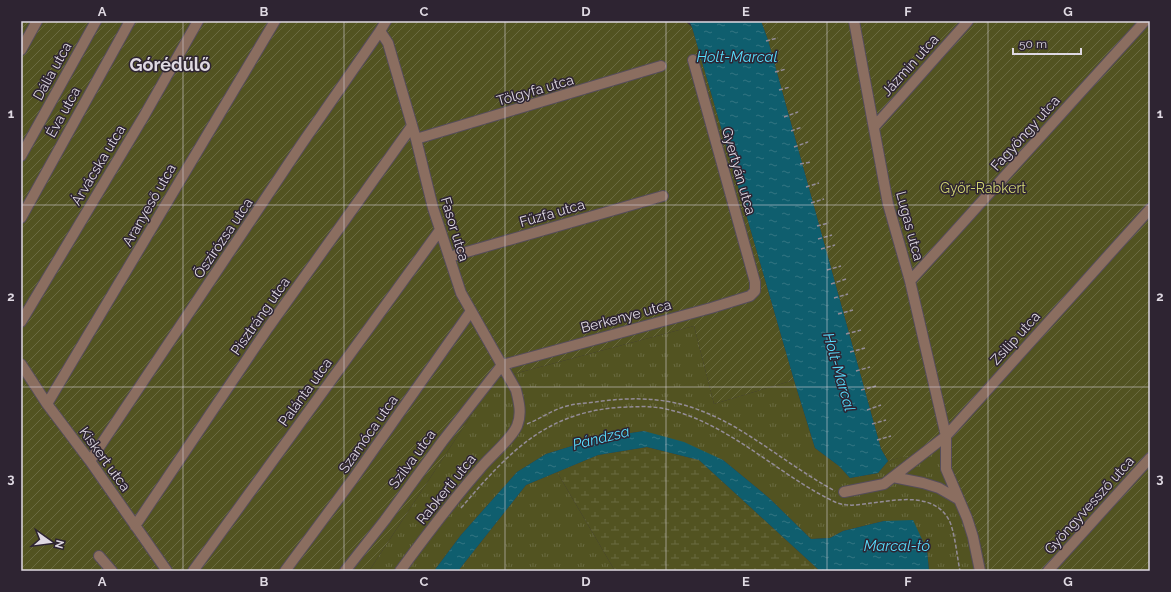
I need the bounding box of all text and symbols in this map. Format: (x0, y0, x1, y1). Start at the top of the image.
text: A (98, 4, 107, 19)
text: B (260, 4, 269, 19)
text: C (420, 4, 429, 19)
text: D (581, 4, 591, 19)
text: E (742, 4, 750, 19)
text: F (904, 4, 912, 19)
text: G (1063, 4, 1073, 19)
scale bar (1013, 30, 1081, 56)
street label: Jázmin utca (878, 31, 942, 99)
text: 50 m (1019, 37, 1047, 51)
street label: Dália utca (30, 39, 74, 103)
water label: Holt-Marcal (696, 48, 778, 66)
district label: Górédűlő (130, 54, 211, 75)
street label: Tölgyfa utca (495, 71, 575, 109)
street label: Éva utca (42, 84, 83, 140)
street label: Fagyöngy utca (987, 92, 1063, 174)
text: 1 (8, 106, 15, 121)
text: 1 (1157, 106, 1164, 121)
street label: Árvácska utca (67, 122, 128, 208)
street label: Gyertyán utca (719, 126, 759, 216)
street label: Aranyeső utca (119, 161, 179, 249)
park label: Győr-Rabkert (940, 180, 1026, 196)
street label: Lugas utca (893, 190, 927, 262)
street label: Őszirózsa utca (189, 194, 256, 281)
street label: Fasor utca (438, 195, 472, 263)
street label: Fűzfa utca (518, 196, 586, 230)
street label: Pisztráng utca (227, 274, 293, 358)
text: 2 (7, 289, 15, 304)
text: 2 (1156, 289, 1164, 304)
street label: Berkenye utca (579, 296, 673, 336)
street label: Zsilip utca (987, 308, 1043, 368)
water label: Holt-Marcal (819, 331, 859, 413)
street label: Palánta utca (275, 355, 335, 429)
street label: Szamóca utca (335, 392, 401, 476)
water label: Pándzsa (571, 422, 631, 454)
street label: Kiskert utca (76, 424, 134, 494)
street label: Szilva utca (385, 427, 439, 491)
street label: Rabkerti utca (413, 451, 479, 527)
street label: Gyöngyvessző utca (1041, 453, 1137, 557)
text: 3 (7, 471, 15, 486)
text: 3 (1156, 471, 1164, 486)
north arrow (30, 522, 70, 562)
water label: Marcal-tó (864, 537, 930, 555)
text: N (52, 539, 67, 550)
text: A (98, 574, 107, 589)
text: B (260, 574, 269, 589)
text: C (420, 574, 429, 589)
text: D (581, 574, 591, 589)
text: E (742, 574, 750, 589)
text: F (904, 574, 912, 589)
text: G (1063, 574, 1073, 589)

